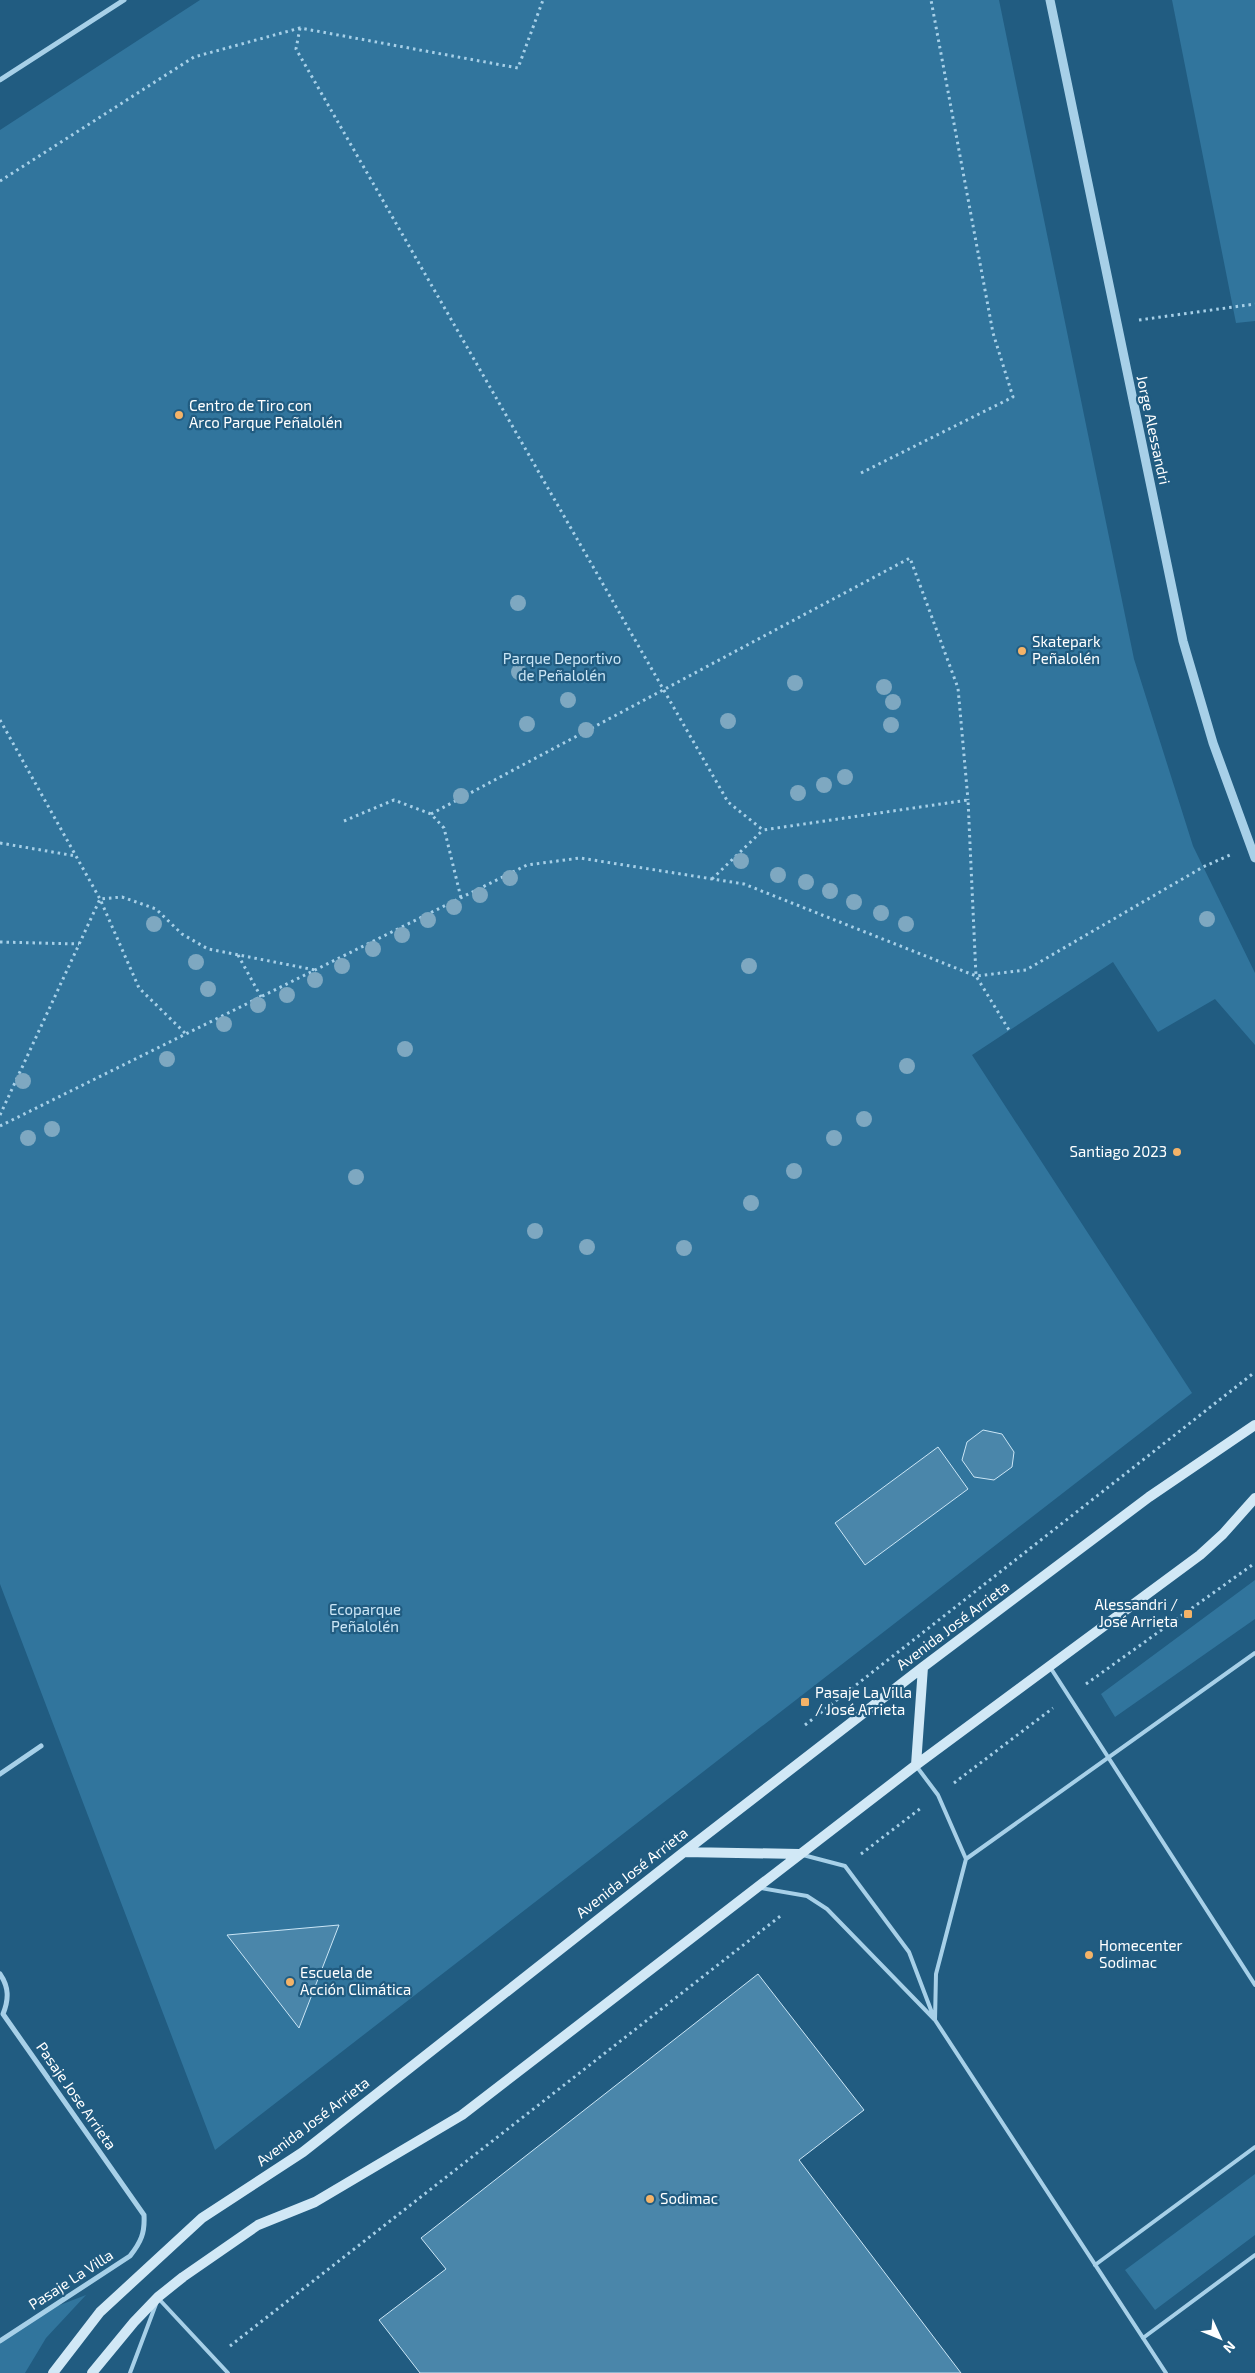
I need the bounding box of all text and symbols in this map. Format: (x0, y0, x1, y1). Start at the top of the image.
street label: Jorge Alessandri (1134, 373, 1174, 486)
place label: Centro de Tiro con Arco Parque Peñalolén (189, 396, 343, 431)
marker: Centro de Tiro con Arco Parque Peñalolén (173, 409, 185, 421)
place label: Skatepark Peñalolén (1032, 632, 1101, 667)
marker: Skatepark Peñalolén (1016, 645, 1028, 657)
park label: Parque Deportivo de Peñalolén (503, 649, 621, 684)
place label: Santiago 2023 (1070, 1142, 1167, 1160)
marker: Santiago 2023 (1171, 1146, 1183, 1158)
street label: Avenida José Arrieta (892, 1577, 1012, 1674)
place label: Alessandri / José Arrieta (1095, 1595, 1178, 1630)
park label: Ecoparque Peñalolén (329, 1600, 401, 1635)
marker: Alessandri / José Arrieta (1182, 1608, 1194, 1620)
place label: Pasaje La Villa / José Arrieta (815, 1683, 912, 1718)
marker: Pasaje La Villa / José Arrieta (799, 1696, 811, 1708)
street label: Avenida José Arrieta (572, 1823, 691, 1921)
place label: Homecenter Sodimac (1099, 1936, 1183, 1971)
marker: Homecenter Sodimac (1083, 1949, 1095, 1961)
place label: Escuela de Acción Climática (300, 1963, 411, 1998)
marker: Escuela de Acción Climática (284, 1976, 296, 1988)
street label: Pasaje Jose Arrieta (32, 2038, 121, 2153)
street label: Avenida José Arrieta (252, 2073, 372, 2170)
place label: Sodimac (660, 2189, 718, 2207)
marker: Sodimac (644, 2193, 656, 2205)
street label: Pasaje La Villa (25, 2245, 117, 2314)
north arrow (1195, 2313, 1245, 2363)
text: N (1220, 2338, 1239, 2357)

